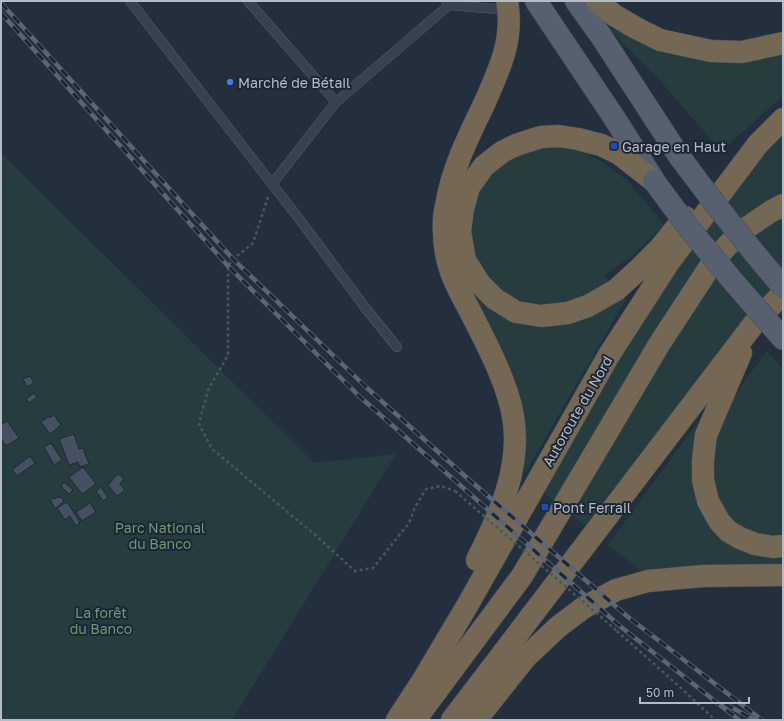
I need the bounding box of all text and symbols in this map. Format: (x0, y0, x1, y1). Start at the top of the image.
place label: Marché de Bétail (238, 74, 351, 91)
marker: Marché de Bétail (225, 77, 235, 87)
place label: Garage en Haut (622, 138, 726, 155)
marker: Garage en Haut (609, 141, 619, 151)
street label: Autoroute du Nord (539, 353, 615, 469)
place label: Pont Ferrail (553, 499, 631, 516)
marker: Pont Ferrail (540, 502, 550, 512)
park label: Parc National du Banco (115, 519, 205, 552)
park label: La forêt du Banco (70, 604, 132, 637)
scale bar (640, 679, 749, 705)
text: 50 m (646, 685, 674, 700)

